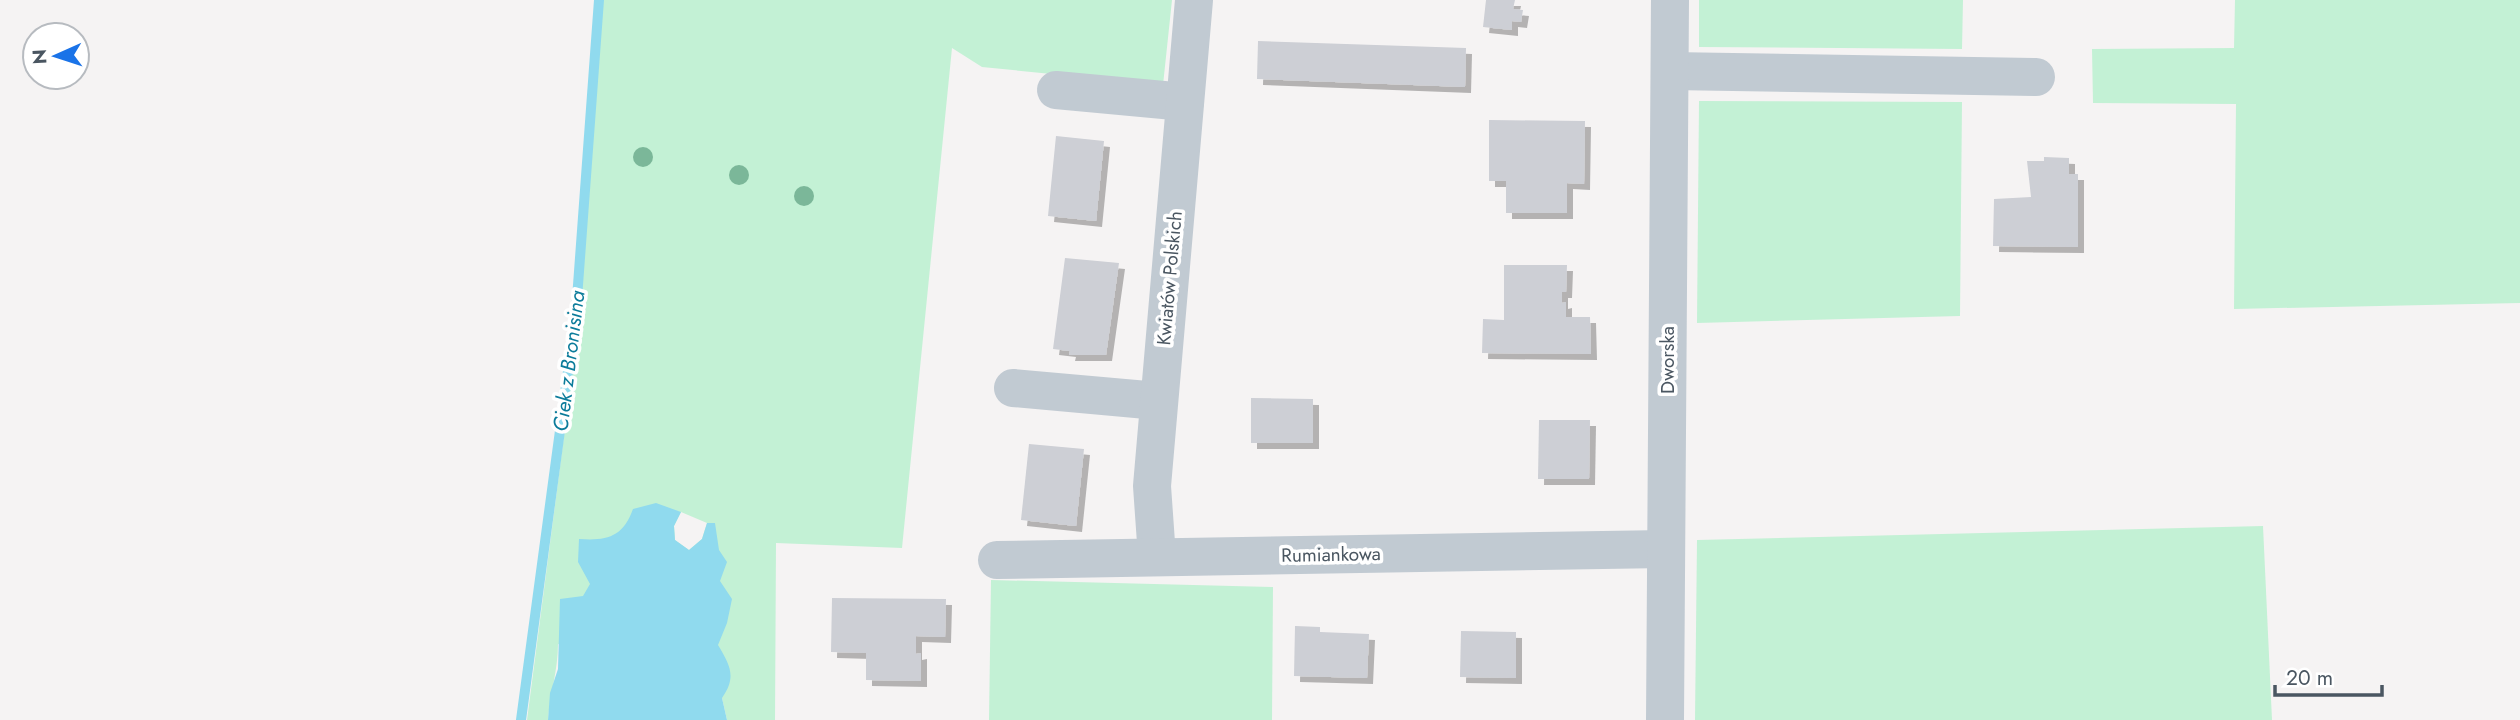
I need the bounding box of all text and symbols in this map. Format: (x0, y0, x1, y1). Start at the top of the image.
north arrow (21, 21, 91, 91)
text: N (26, 49, 53, 65)
street label: Kwiatów Polskich (1150, 210, 1189, 346)
water label: Ciek z Bronisina (545, 288, 593, 433)
street label: Dworska (1654, 326, 1681, 394)
street label: Rumiankowa (1281, 540, 1381, 569)
scale bar (2275, 654, 2382, 698)
text: 20 m (2286, 663, 2333, 693)

